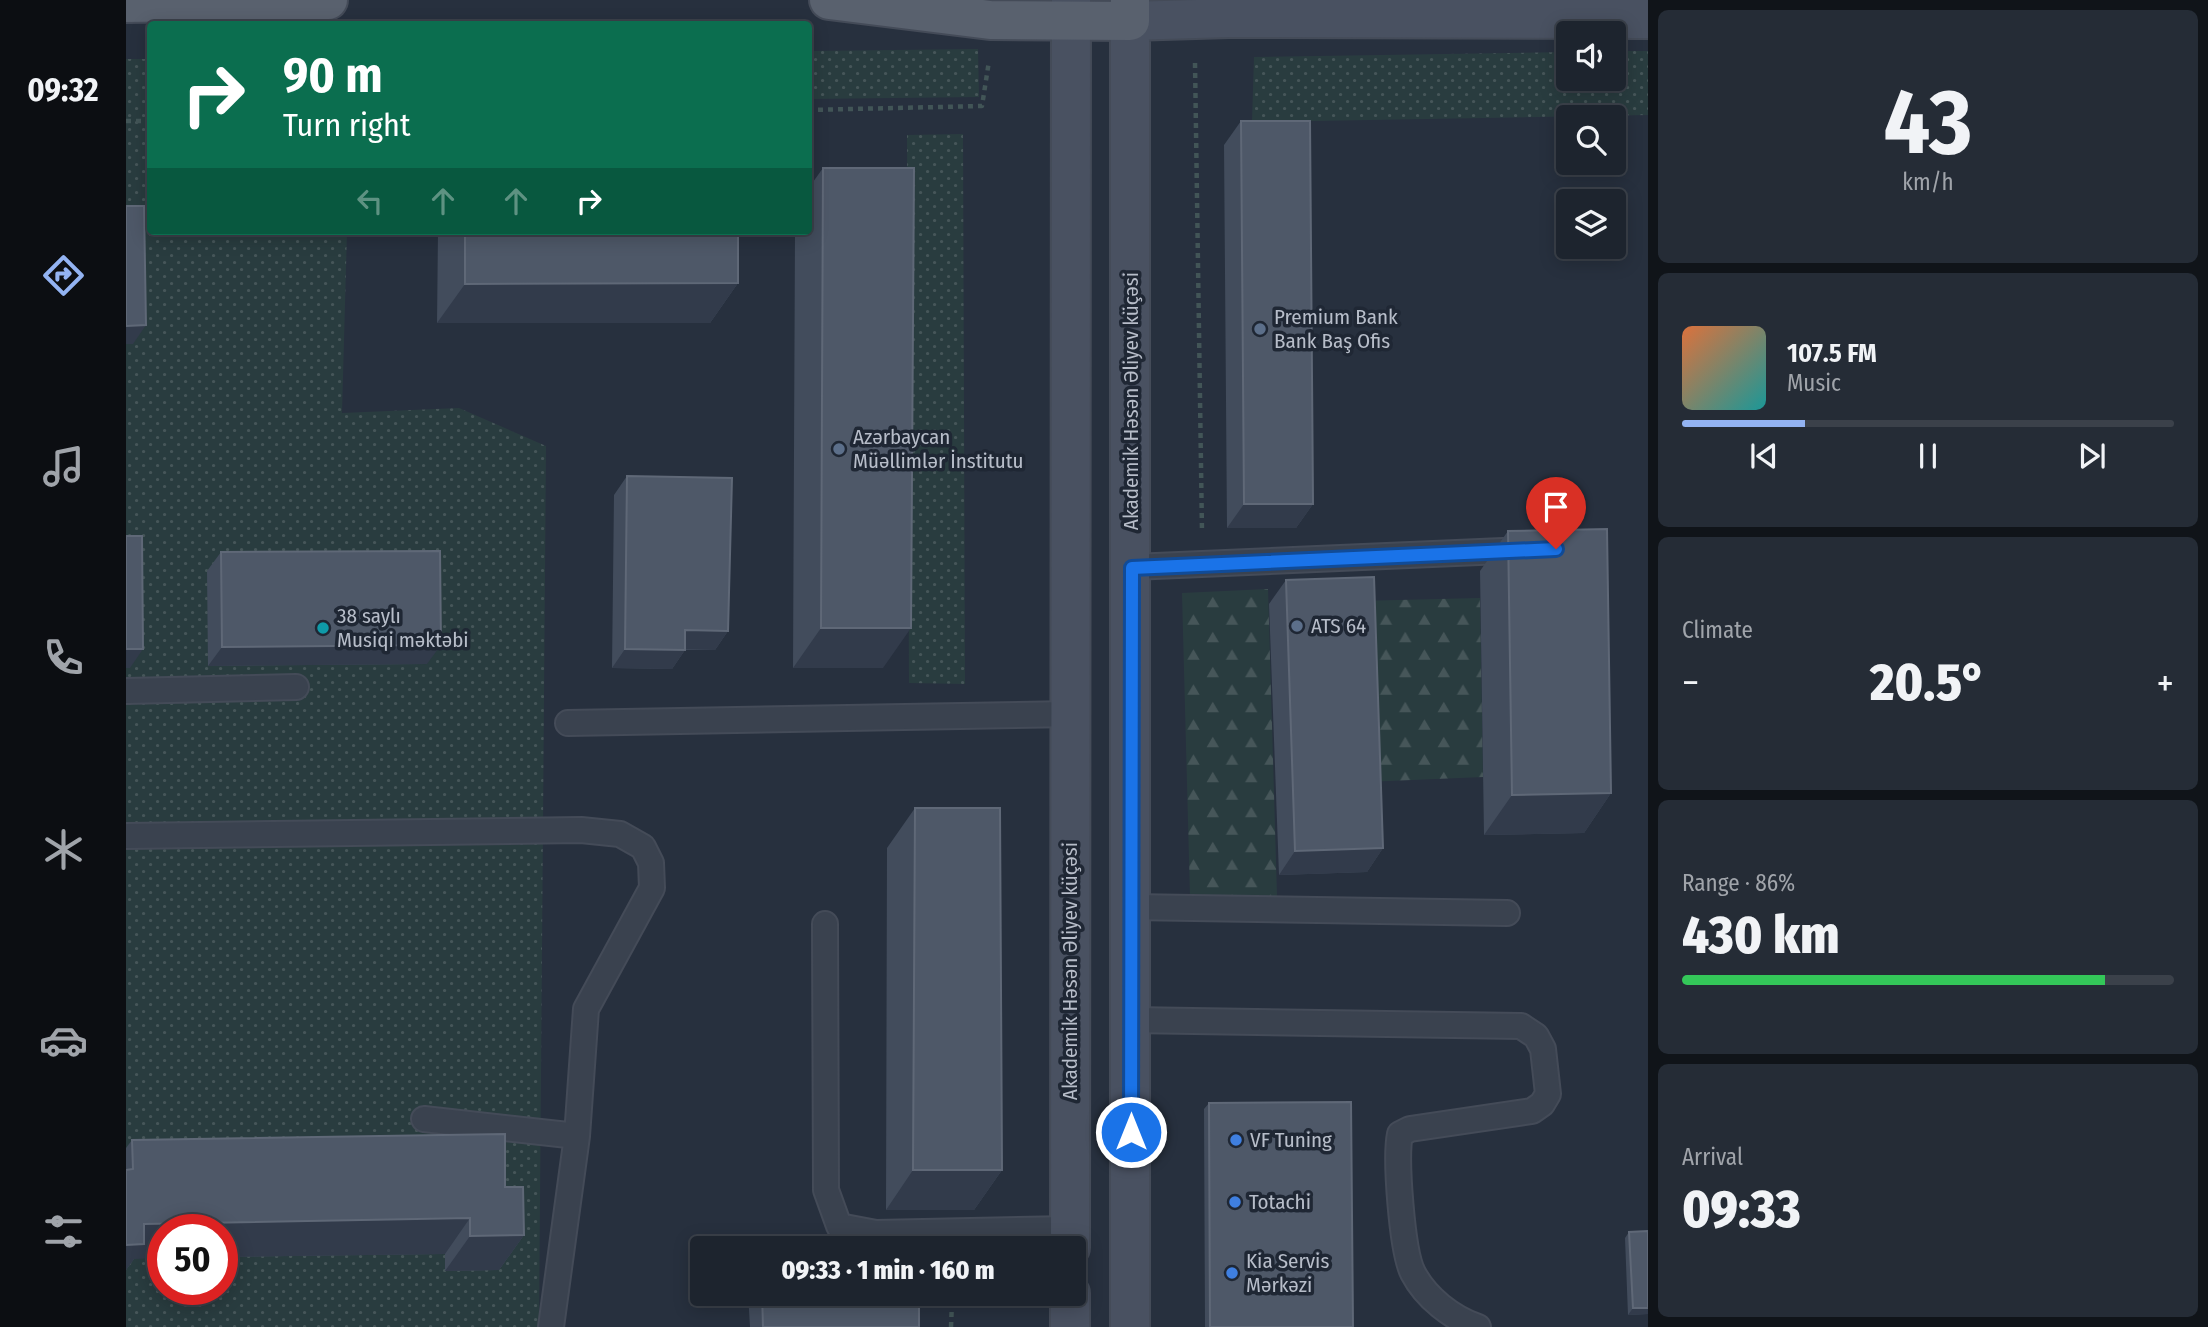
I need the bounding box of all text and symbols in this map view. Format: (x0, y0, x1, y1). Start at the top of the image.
map controls (1556, 21, 1626, 259)
button: sound (1556, 21, 1626, 91)
text: 90 m (283, 46, 383, 105)
icon: right (168, 49, 259, 140)
text: 43 (1884, 68, 1972, 177)
text: 09:32 (27, 71, 99, 109)
button: search (1556, 105, 1626, 175)
text: Turn right (283, 106, 410, 144)
text: km/h (1902, 168, 1954, 196)
icon: left (351, 182, 389, 220)
icon: ahead (424, 182, 462, 220)
icon: ahead (497, 182, 535, 220)
icon: right (570, 182, 608, 220)
button: layers (1556, 189, 1626, 259)
icon: directions (39, 251, 88, 300)
street label: Akademik Həsən Əliyev küçəsi (1118, 272, 1144, 530)
place label: Premium Bank Bank Baş Ofis (1274, 304, 1398, 354)
marker: Premium Bank Bank Baş Ofis (1252, 321, 1268, 337)
text: 107.5 FM (1787, 338, 1877, 369)
text: Music (1787, 369, 1841, 397)
place label: Azərbaycan Müəllimlər İnstitutu (853, 424, 1024, 474)
icon: previous (1745, 437, 1783, 475)
icon: pause (1909, 437, 1947, 475)
icon: next (2073, 437, 2111, 475)
marker: Azərbaycan Müəllimlər İnstitutu (831, 441, 847, 457)
icon: music (39, 442, 88, 491)
pin (1526, 477, 1586, 549)
icon: arrive (1537, 488, 1575, 526)
place label: 38 saylı Musiqi məktəbi (337, 603, 469, 653)
place label: ATS 64 (1311, 613, 1366, 639)
text: Climate (1682, 616, 1753, 644)
marker: ATS 64 (1289, 618, 1305, 634)
marker: 38 saylı Musiqi məktəbi (315, 620, 331, 636)
icon: phone (39, 633, 88, 682)
text: 20.5° (1870, 651, 1986, 714)
text: − (1682, 660, 1699, 706)
text: + (2157, 660, 2174, 706)
icon: climate (39, 825, 88, 874)
street label: Akademik Həsən Əliyev küçəsi (1057, 842, 1083, 1100)
text: Range · 86% (1682, 869, 1795, 897)
text: 430 km (1682, 904, 1840, 967)
icon: car (39, 1016, 88, 1065)
position arrow (1094, 1095, 1168, 1169)
place label: VF Tuning (1250, 1127, 1332, 1153)
marker: VF Tuning (1228, 1132, 1244, 1148)
text: Arrival (1682, 1143, 1743, 1171)
text: 09:33 (1682, 1178, 1801, 1241)
place label: Totachi (1249, 1189, 1311, 1215)
marker: Totachi (1227, 1194, 1243, 1210)
icon: filters (39, 1207, 88, 1256)
speed limit sign: 50 (147, 1214, 238, 1305)
place label: Kia Servis Mərkəzi (1246, 1248, 1329, 1298)
text: 09:33 · 1 min · 160 m (781, 1255, 995, 1286)
marker: Kia Servis Mərkəzi (1224, 1265, 1240, 1281)

